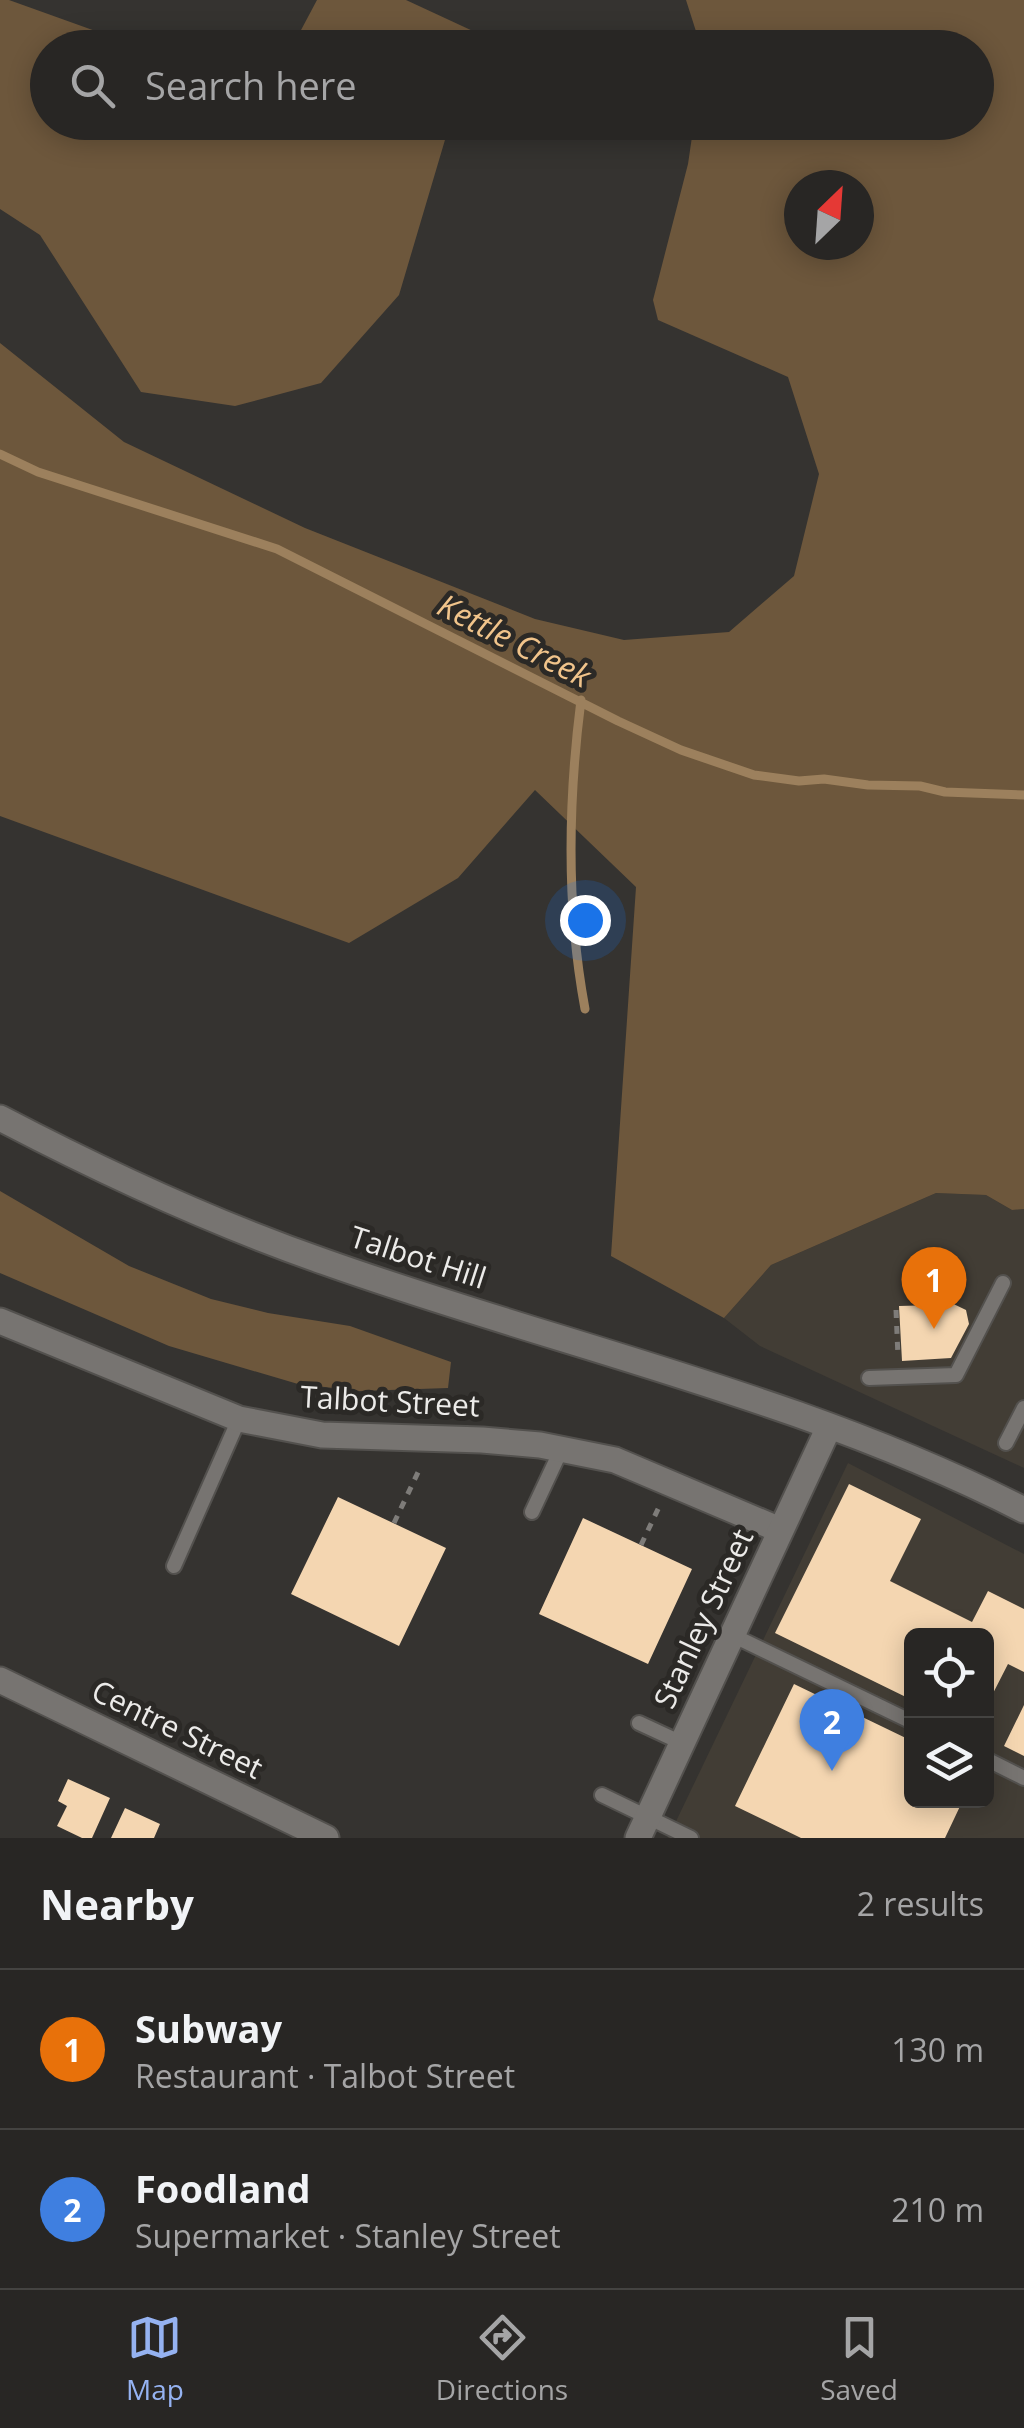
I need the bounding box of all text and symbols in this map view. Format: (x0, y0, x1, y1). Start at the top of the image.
search box (30, 30, 994, 140)
icon: search (65, 58, 120, 113)
text: Search here (145, 59, 357, 111)
north arrow (784, 170, 874, 260)
water label: Kettle Creek (431, 583, 600, 697)
your location (560, 895, 611, 946)
street label: Talbot Hill (345, 1215, 492, 1298)
pin: 1 (902, 1246, 966, 1329)
street label: Talbot Street (299, 1375, 481, 1426)
street label: Stanley Street (643, 1522, 762, 1715)
map controls (904, 1628, 994, 1808)
button: locate (904, 1628, 994, 1718)
street label: Centre Street (85, 1670, 270, 1788)
pin: 2 (800, 1688, 864, 1771)
button: layers (904, 1718, 994, 1808)
text: Nearby (40, 1875, 194, 1932)
text: 2 results (857, 1882, 984, 1925)
text: Subway (135, 2002, 282, 2054)
text: 1 (63, 2028, 82, 2071)
text: 130 m (891, 2028, 984, 2071)
text: Restaurant · Talbot Street (135, 2054, 515, 2097)
text: Foodland (135, 2162, 311, 2214)
text: 2 (63, 2188, 82, 2231)
text: 210 m (891, 2188, 984, 2231)
text: Supermarket · Stanley Street (135, 2214, 561, 2257)
tab: Map (126, 2310, 184, 2408)
tab: Directions (436, 2310, 568, 2408)
tab: Saved (820, 2310, 898, 2408)

